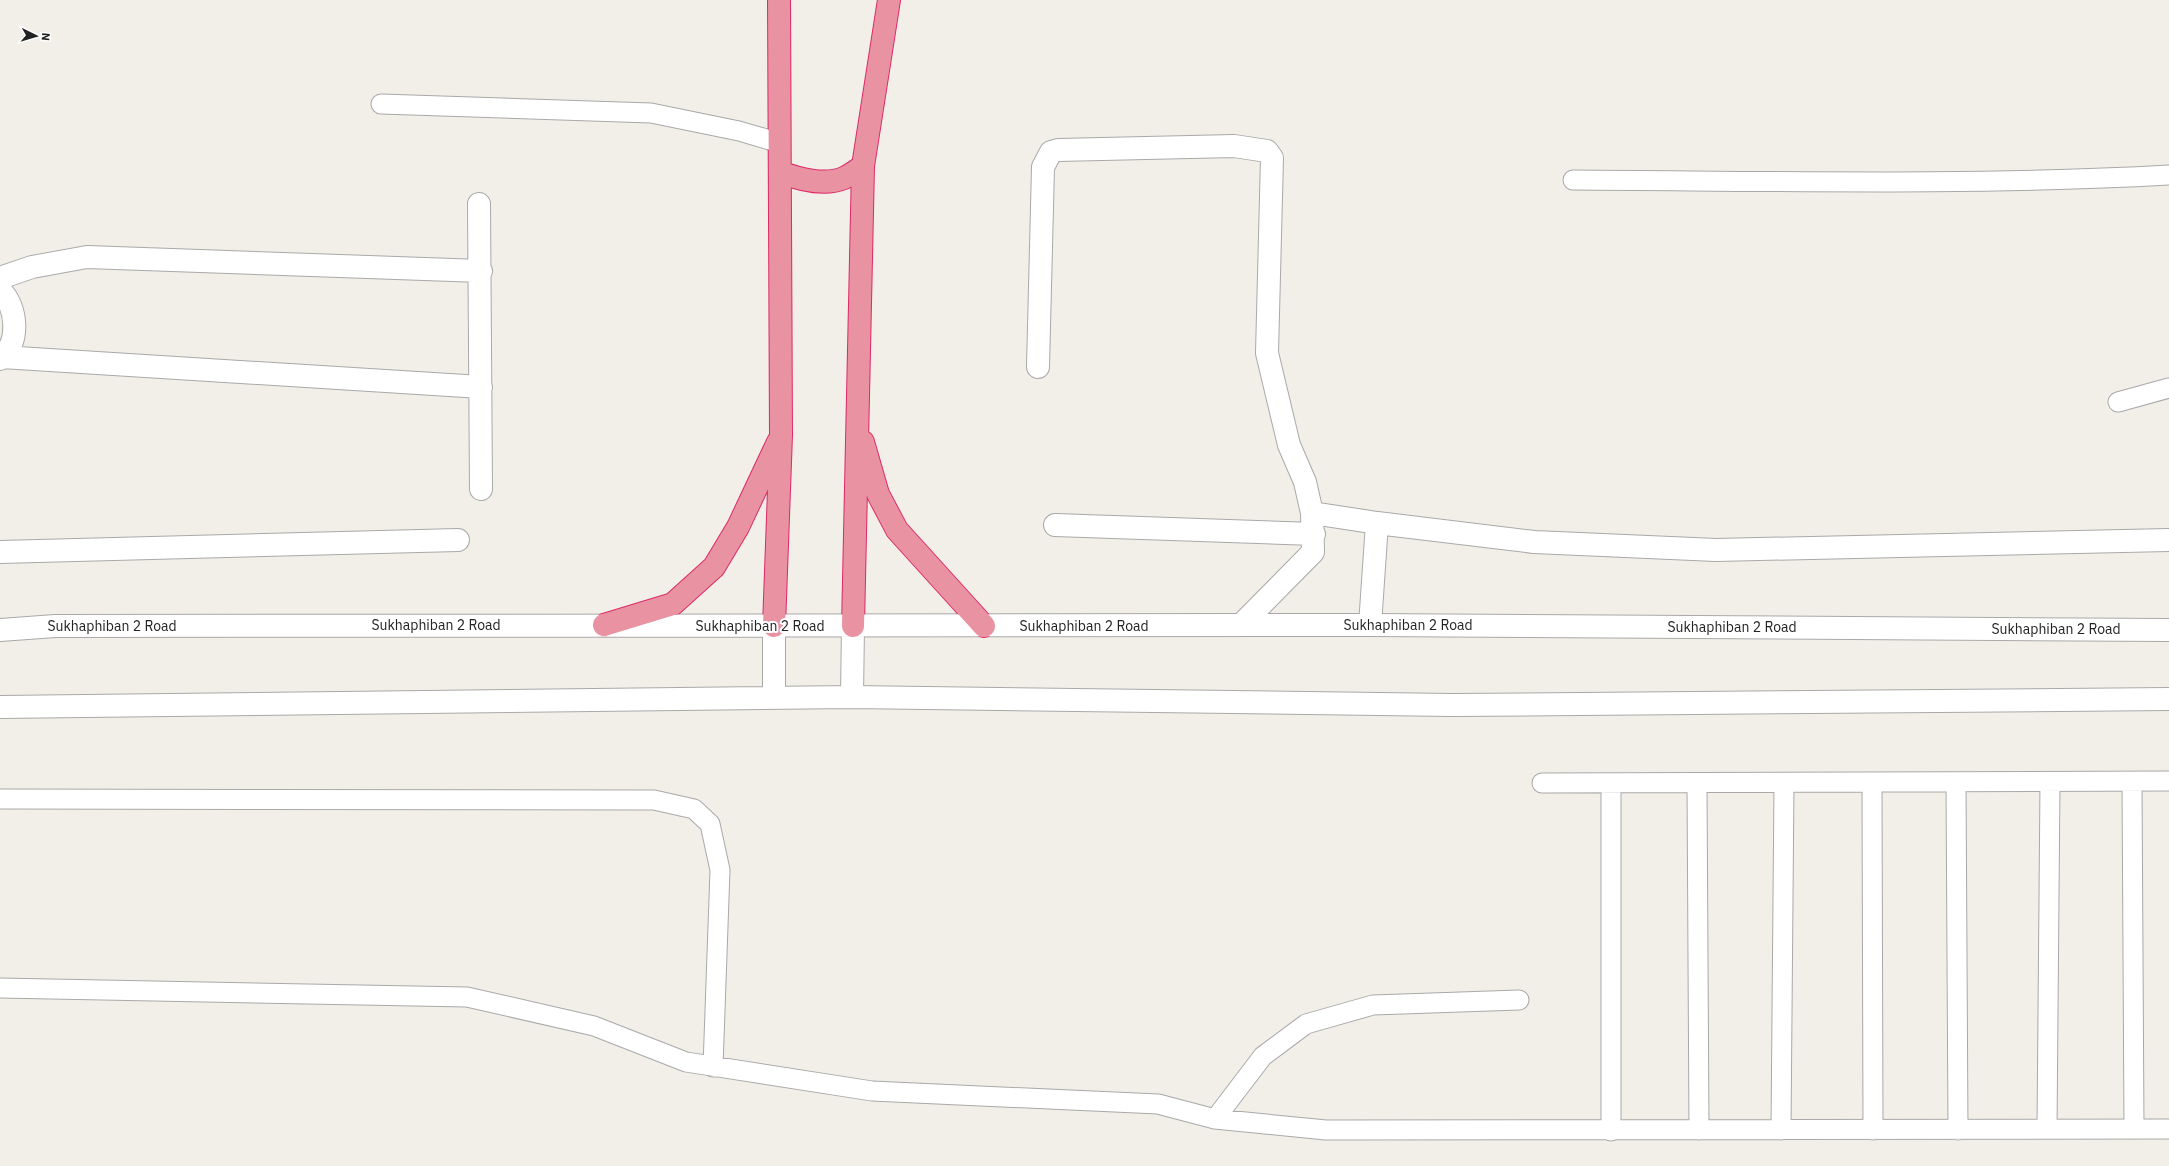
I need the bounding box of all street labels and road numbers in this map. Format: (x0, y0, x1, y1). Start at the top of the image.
street label: Sukhaphiban 2 Road (371, 616, 501, 634)
street label: Sukhaphiban 2 Road (1343, 616, 1473, 634)
street label: Sukhaphiban 2 Road (47, 617, 177, 635)
street label: Sukhaphiban 2 Road (695, 617, 825, 635)
street label: Sukhaphiban 2 Road (1019, 617, 1149, 635)
street label: Sukhaphiban 2 Road (1667, 618, 1797, 636)
street label: Sukhaphiban 2 Road (1991, 620, 2121, 638)

